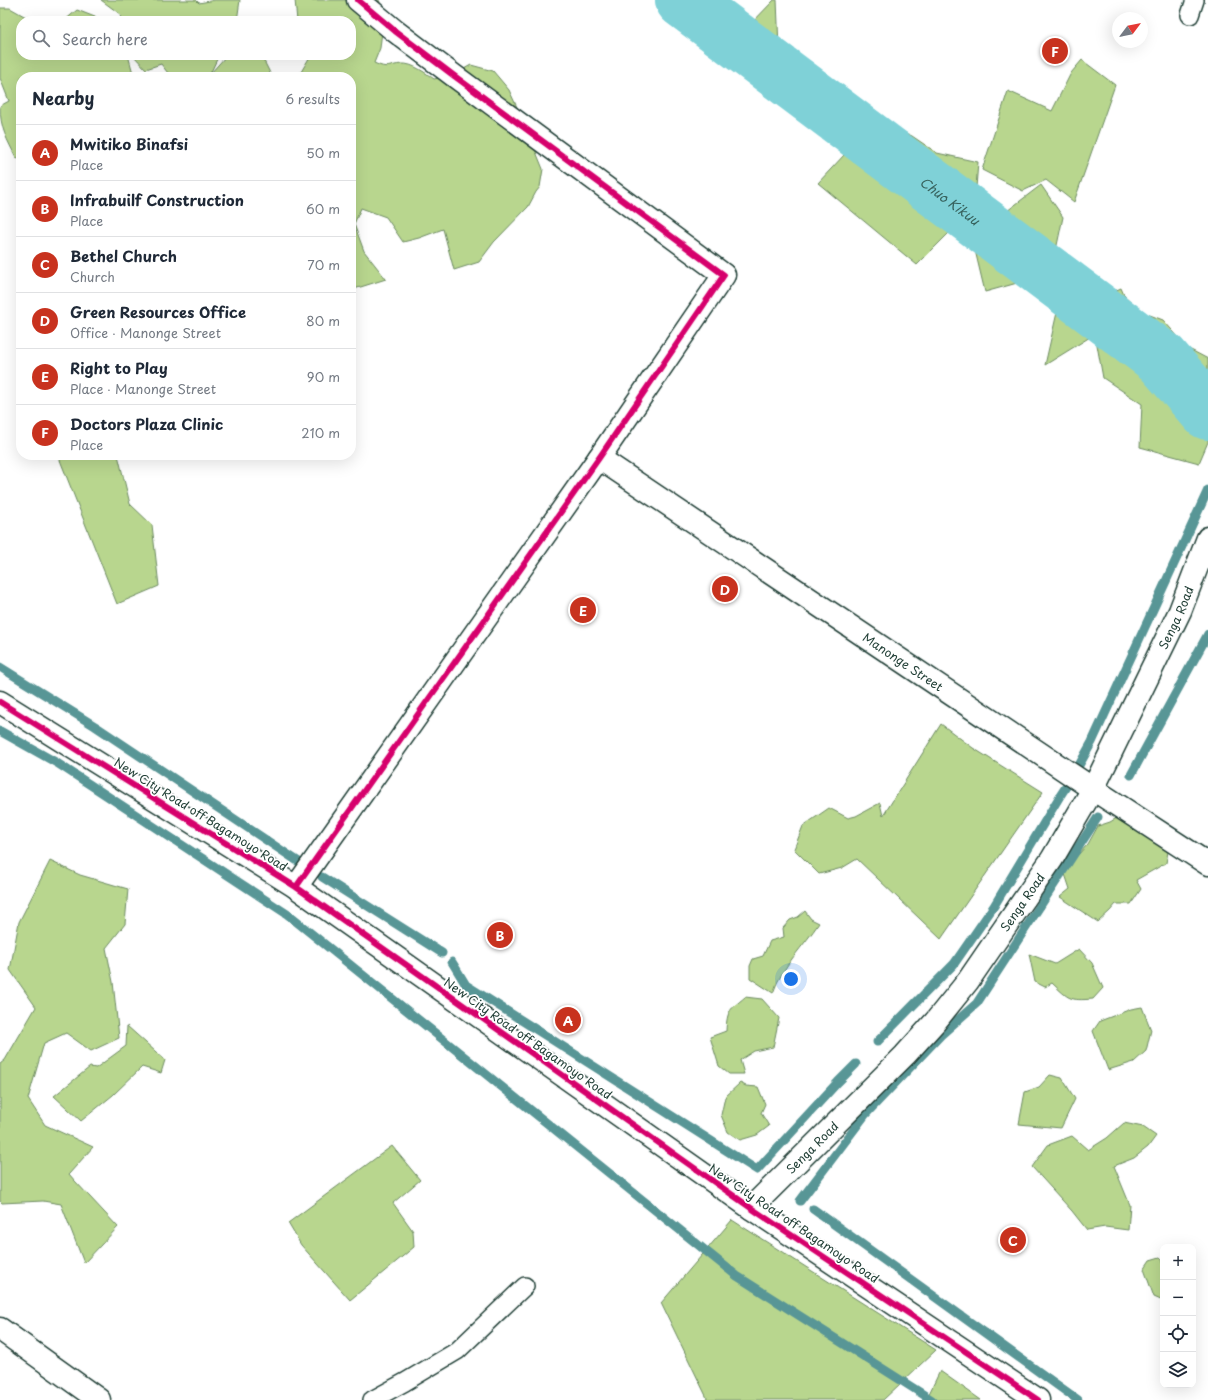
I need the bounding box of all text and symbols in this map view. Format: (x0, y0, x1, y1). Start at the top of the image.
north arrow (1112, 12, 1148, 48)
search box (16, 16, 356, 60)
icon: search (30, 27, 52, 49)
text: Search here (62, 27, 148, 50)
pin: F (1042, 36, 1068, 66)
text: Nearby (32, 85, 94, 111)
text: 6 results (285, 89, 340, 108)
text: Mwitiko Binafsi (70, 132, 188, 155)
text: A (40, 143, 50, 162)
text: 50 m (306, 143, 340, 162)
text: Place (70, 155, 103, 174)
water label: Chuo Kikuu (917, 172, 985, 229)
text: Infrabuilf Construction (70, 188, 244, 211)
text: B (41, 199, 49, 218)
text: 60 m (306, 199, 340, 218)
text: Place (70, 211, 103, 230)
text: Bethel Church (70, 244, 177, 267)
text: C (40, 255, 50, 274)
text: 70 m (307, 255, 340, 274)
text: Church (70, 267, 115, 286)
text: Green Resources Office (70, 300, 246, 323)
text: D (40, 311, 50, 330)
text: 80 m (306, 311, 340, 330)
text: Office · Manonge Street (70, 323, 221, 342)
text: Right to Play (70, 356, 168, 379)
text: E (41, 367, 49, 386)
text: 90 m (307, 367, 340, 386)
text: Place · Manonge Street (70, 379, 216, 398)
text: Doctors Plaza Clinic (70, 412, 223, 435)
text: F (41, 423, 49, 442)
text: 210 m (301, 423, 340, 442)
text: Place (70, 435, 103, 454)
pin: D (712, 574, 738, 604)
street label: Senga Road (1154, 583, 1198, 652)
pin: E (570, 595, 596, 625)
street label: Manonge Street (859, 628, 947, 695)
street label: New City Road off Bagamoyo Road (111, 753, 291, 875)
street label: Senga Road (996, 869, 1049, 935)
pin: B (487, 920, 513, 950)
your location (781, 969, 801, 989)
street label: New City Road off Bagamoyo Road (440, 973, 616, 1103)
pin: A (555, 1005, 581, 1035)
street label: Senga Road (782, 1117, 842, 1178)
street label: New City Road off Bagamoyo Road (705, 1159, 883, 1287)
pin: C (1000, 1225, 1026, 1255)
map controls (1160, 1244, 1196, 1388)
button: + (1160, 1244, 1196, 1280)
button: − (1160, 1280, 1196, 1316)
button: locate (1160, 1316, 1196, 1352)
button: layers (1160, 1352, 1196, 1388)

